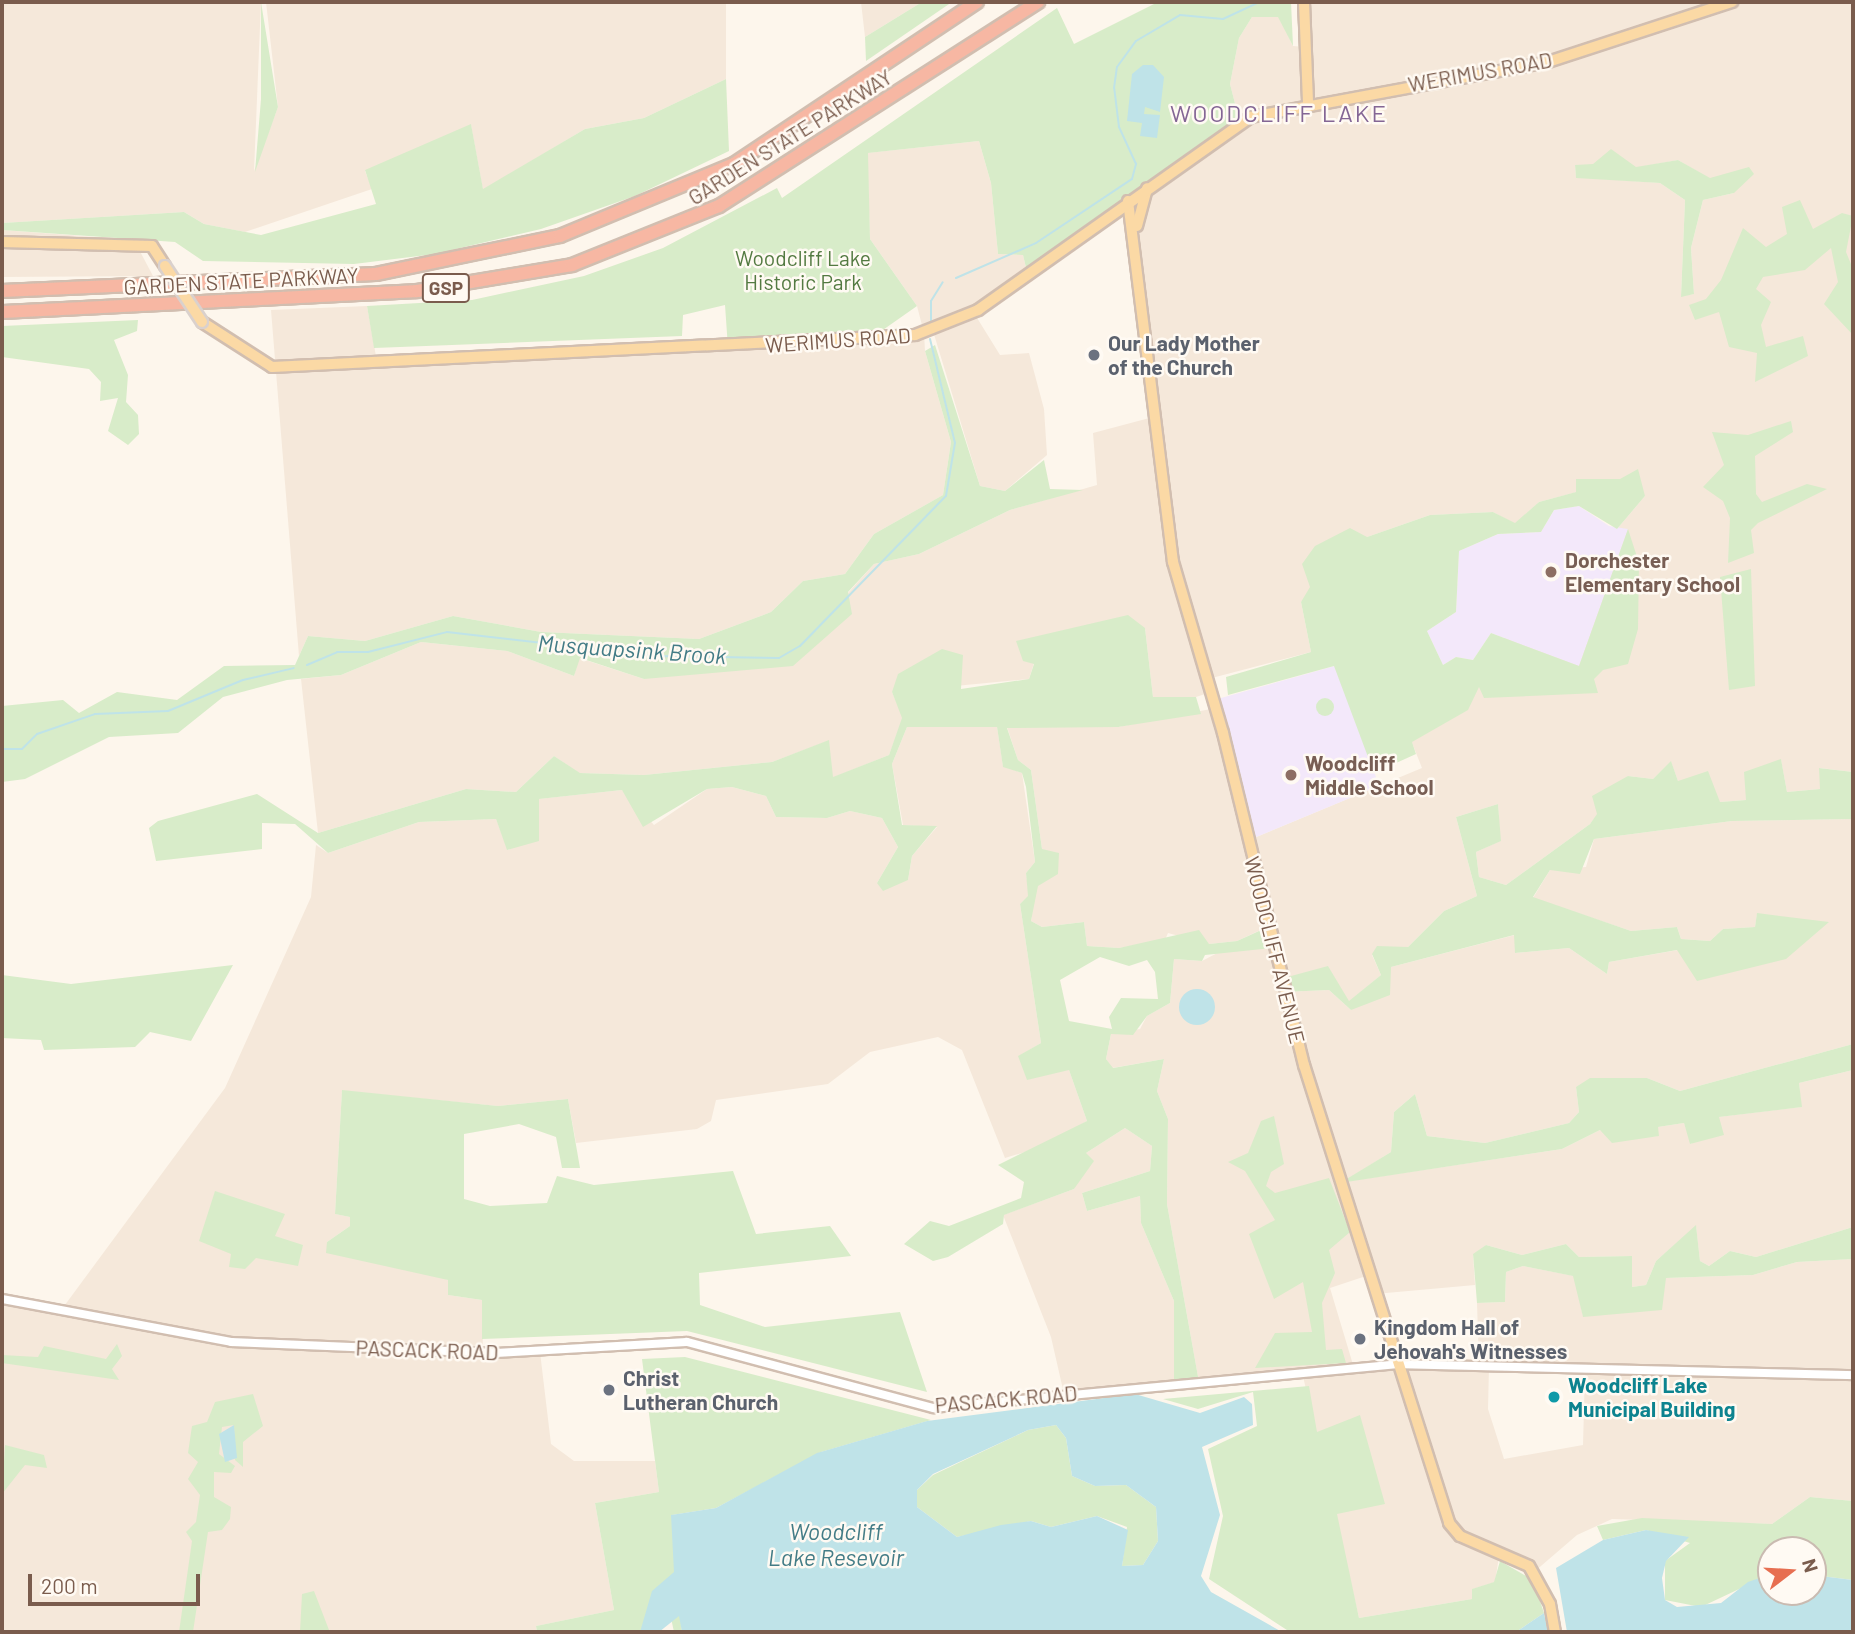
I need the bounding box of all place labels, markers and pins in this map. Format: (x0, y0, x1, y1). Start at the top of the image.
place label: Our Lady Mother of the Church (1108, 330, 1260, 380)
marker: Our Lady Mother of the Church (1086, 347, 1102, 363)
place label: Dorchester Elementary School (1565, 547, 1740, 597)
marker: Dorchester Elementary School (1543, 564, 1559, 580)
place label: Woodcliff Middle School (1305, 750, 1434, 800)
marker: Woodcliff Middle School (1283, 767, 1299, 783)
place label: Kingdom Hall of Jehovah's Witnesses (1374, 1314, 1567, 1364)
marker: Kingdom Hall of Jehovah's Witnesses (1352, 1331, 1368, 1347)
place label: Christ Lutheran Church (623, 1365, 778, 1415)
place label: Woodcliff Lake Municipal Building (1568, 1372, 1735, 1422)
marker: Christ Lutheran Church (601, 1382, 617, 1398)
marker: Woodcliff Lake Municipal Building (1546, 1389, 1562, 1405)

